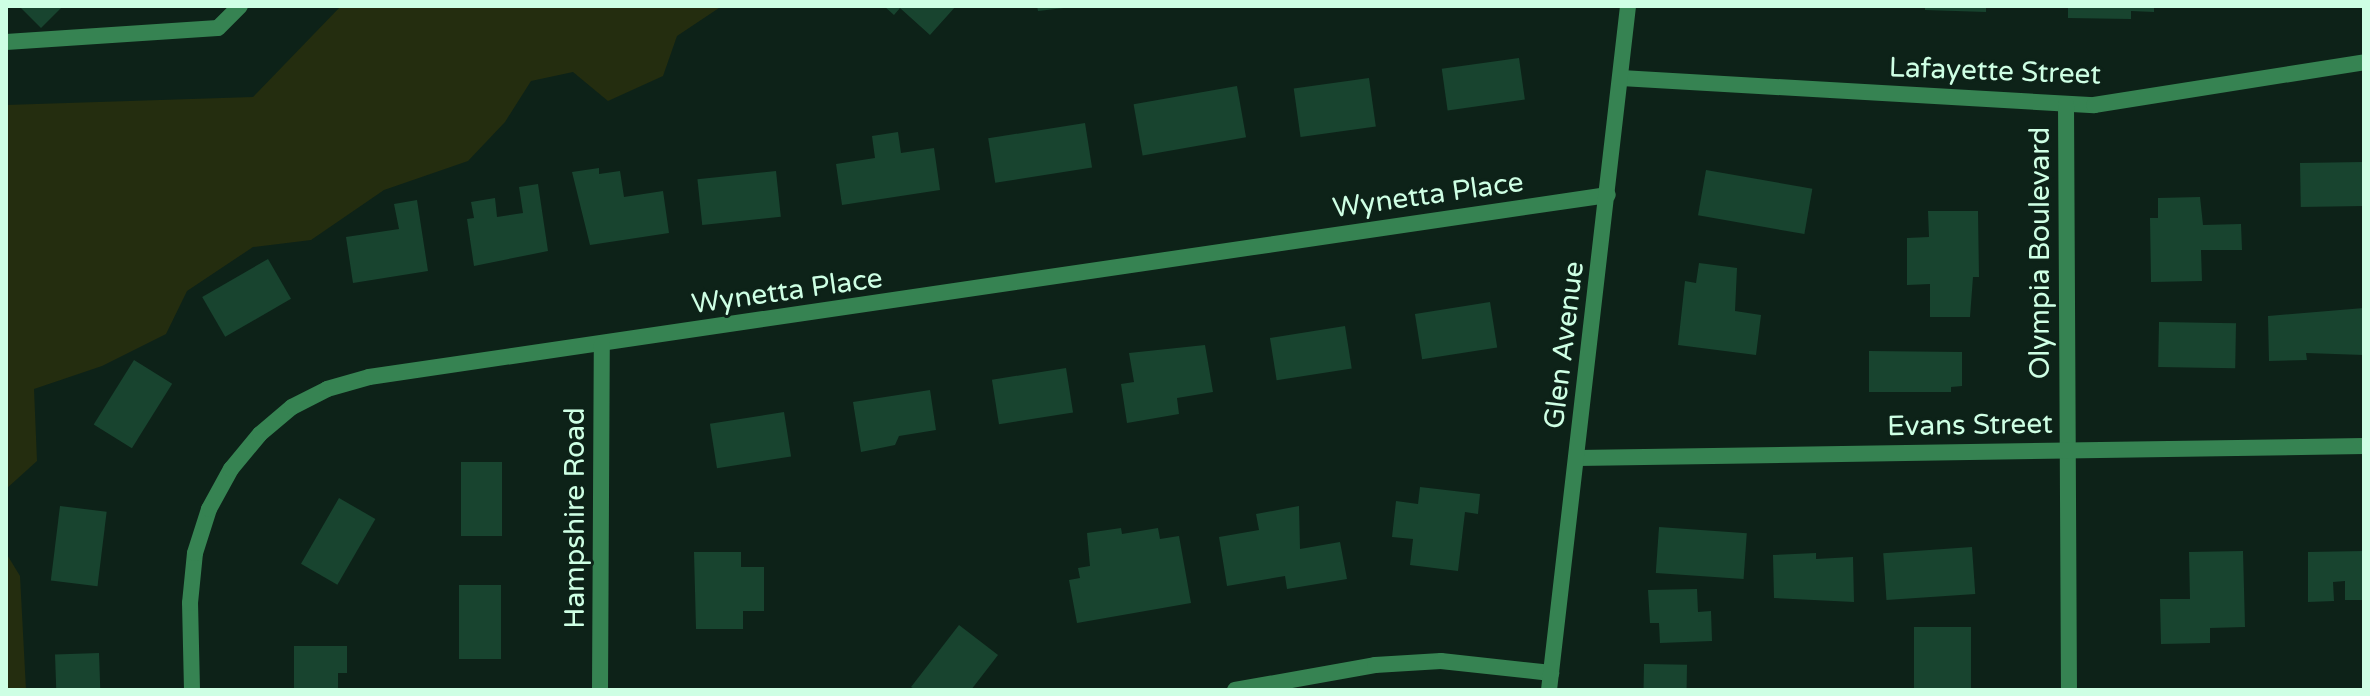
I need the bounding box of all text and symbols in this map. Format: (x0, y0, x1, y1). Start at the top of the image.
street label: Lafayette Street (1888, 51, 2102, 91)
street label: Olympia Boulevard (2023, 127, 2057, 379)
street label: Wynetta Place (1330, 165, 1526, 225)
street label: Glen Avenue (1537, 259, 1591, 431)
street label: Wynetta Place (689, 261, 885, 321)
street label: Hampshire Road (558, 407, 592, 629)
street label: Evans Street (1887, 407, 2053, 443)

